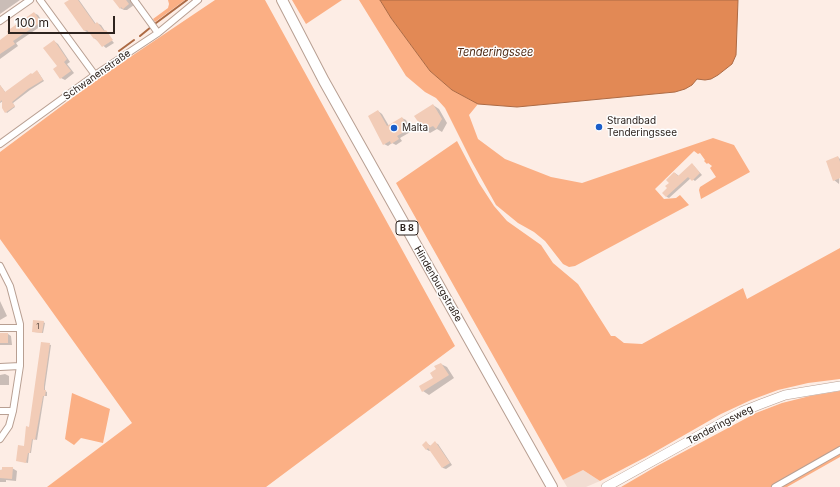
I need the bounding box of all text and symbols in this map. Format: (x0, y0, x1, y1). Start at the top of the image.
scale bar (10, 8, 117, 34)
text: 100 m (15, 15, 49, 30)
water label: Tenderingssee (457, 46, 533, 60)
street label: Schwanenstraße (61, 47, 133, 103)
place label: Strandbad Tenderingssee (607, 115, 677, 138)
place label: Malta (402, 122, 428, 134)
marker: Strandbad Tenderingssee (594, 122, 604, 132)
marker: Malta (389, 123, 399, 133)
road number: B 8 (396, 221, 418, 235)
street label: Hindenburgstraße (411, 244, 465, 324)
house number: 1 (36, 322, 40, 332)
street label: Tenderingsweg (685, 403, 755, 447)

